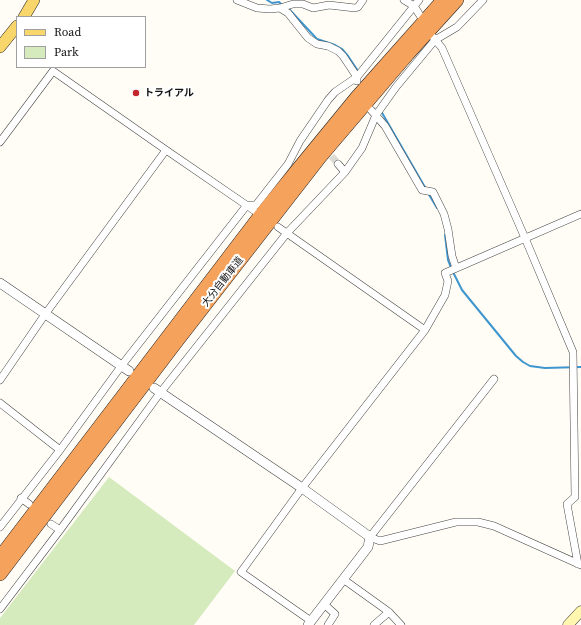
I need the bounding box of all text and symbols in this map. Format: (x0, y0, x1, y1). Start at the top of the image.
legend (16, 16, 146, 68)
text: Road (54, 24, 81, 40)
text: Park (54, 44, 79, 60)
place label: トライアル (144, 87, 194, 99)
marker: トライアル (131, 88, 141, 98)
street label: 大分自動車道 (200, 255, 246, 309)

